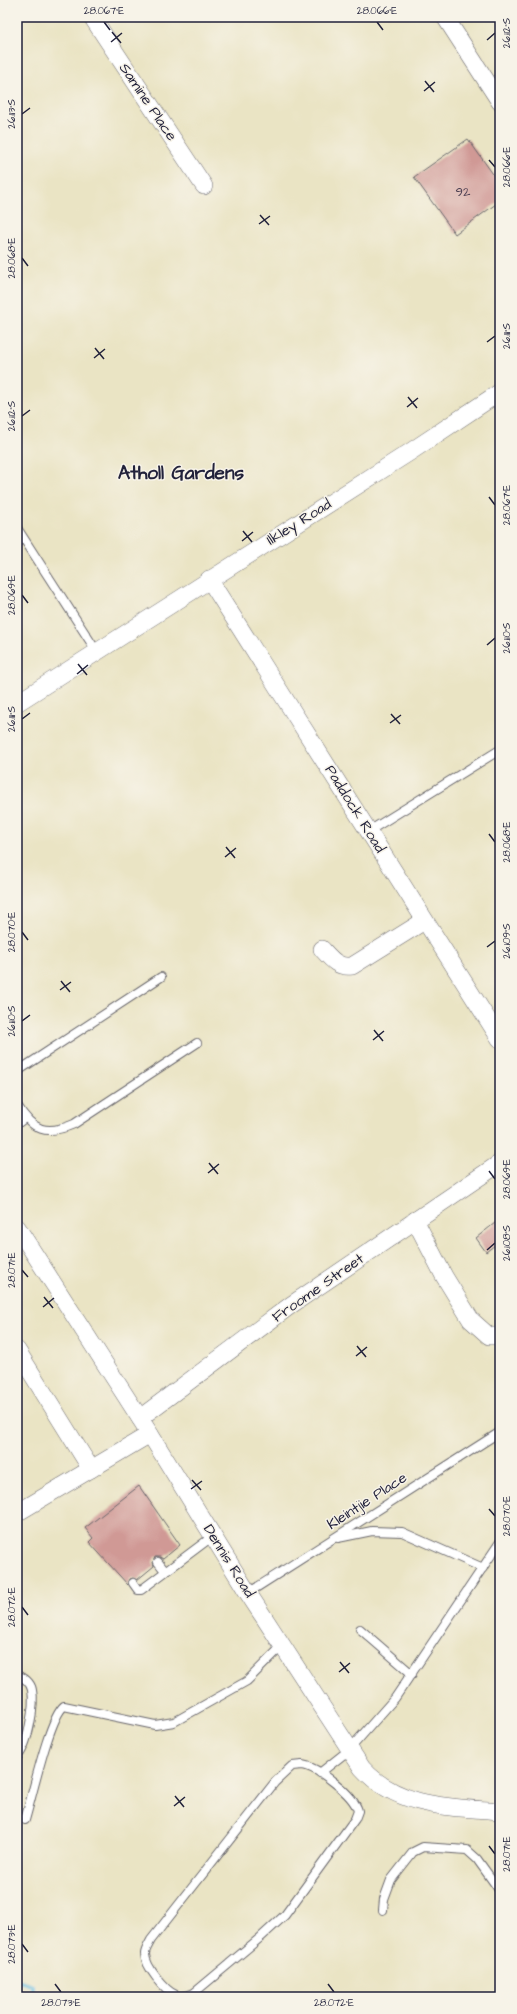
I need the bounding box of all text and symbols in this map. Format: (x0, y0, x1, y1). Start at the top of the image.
text: 28.067°E (84, 4, 124, 18)
text: 28.066°E (357, 4, 397, 18)
text: 26.112°S (500, 17, 514, 48)
street label: Samine Place (114, 59, 182, 145)
text: 26.113°S (5, 99, 19, 129)
text: 28.066°E (500, 147, 514, 187)
house number: 92 (456, 183, 471, 201)
text: 28.068°E (5, 238, 19, 278)
text: 26.111°S (500, 322, 514, 349)
text: 26.112°S (5, 400, 19, 431)
district label: Atholl Gardens (118, 460, 244, 487)
text: 28.067°E (500, 485, 514, 525)
street label: Ilkley Road (262, 494, 336, 551)
text: 28.069°E (5, 575, 19, 615)
text: 26.110°S (500, 622, 514, 653)
text: 26.111°S (5, 705, 19, 732)
street label: Paddock Road (320, 761, 391, 857)
text: 28.068°E (500, 822, 514, 862)
text: 28.070°E (5, 912, 19, 952)
text: 26.109°S (500, 923, 514, 959)
text: 26.110°S (5, 1005, 19, 1036)
text: 28.069°E (500, 1159, 514, 1199)
text: 26.108°S (500, 1224, 514, 1261)
street label: Froome Street (268, 1249, 368, 1327)
text: 28.071°E (5, 1252, 19, 1288)
street label: Kleintjie Place (323, 1467, 411, 1535)
text: 28.070°E (500, 1496, 514, 1536)
street label: Dennis Road (198, 1520, 260, 1602)
text: 28.072°E (5, 1587, 19, 1627)
text: 28.071°E (500, 1836, 514, 1872)
text: 28.073°E (5, 1924, 19, 1964)
text: 28.073°E (41, 1996, 81, 2010)
text: 28.072°E (314, 1996, 354, 2010)

